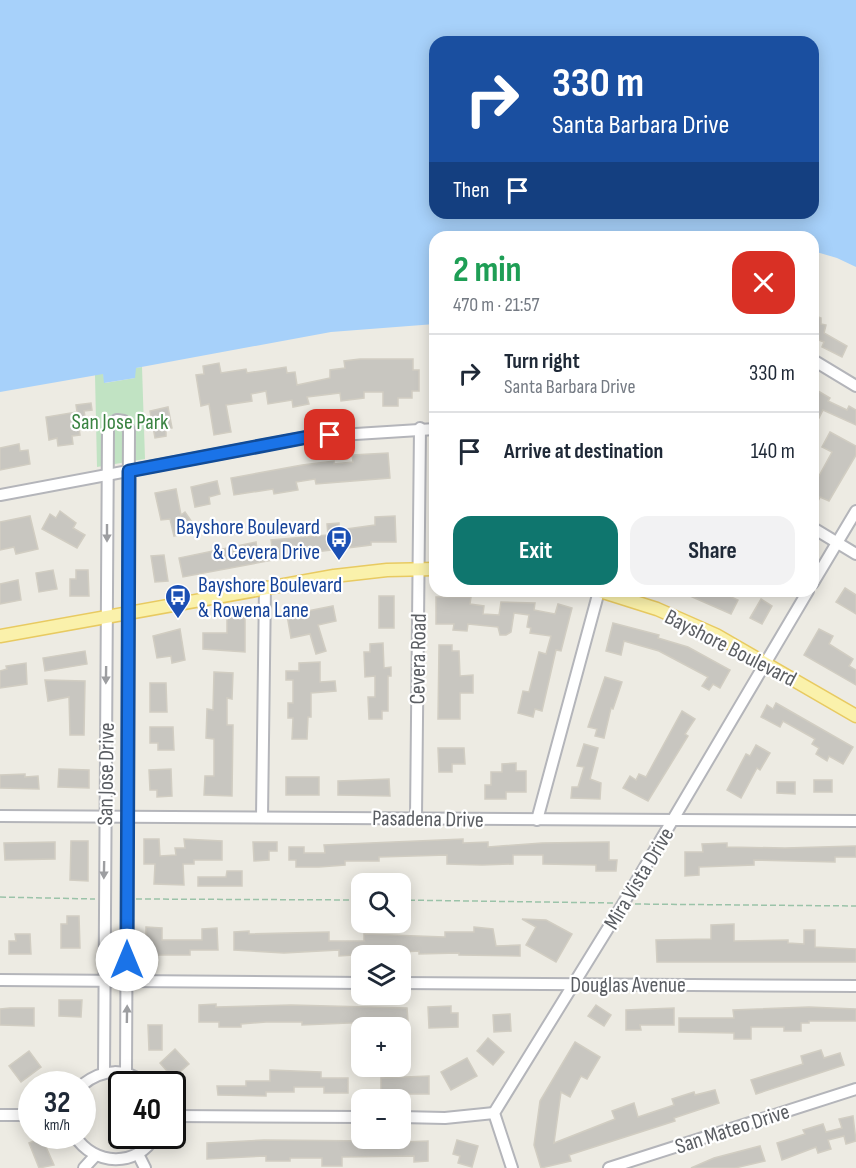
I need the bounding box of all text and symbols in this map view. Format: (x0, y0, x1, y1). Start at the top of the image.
text: 330 m (552, 58, 644, 109)
icon: right (453, 60, 531, 138)
text: Santa Barbara Drive (552, 109, 729, 141)
icon: arrive (501, 174, 534, 207)
text: Then (453, 177, 489, 204)
text: 2 min (453, 249, 522, 292)
button: close (732, 251, 795, 314)
text: 470 m · 21:57 (453, 293, 539, 317)
text: Turn right (504, 348, 580, 375)
icon: right (453, 357, 486, 390)
text: 330 m (749, 360, 795, 387)
text: Santa Barbara Drive (504, 375, 635, 399)
park label: San Jose Park (72, 409, 169, 436)
pin (304, 409, 355, 460)
icon: arrive (313, 418, 346, 451)
icon: arrive (453, 435, 486, 468)
text: Arrive at destination (504, 438, 663, 465)
text: 140 m (751, 438, 795, 465)
place label: Bayshore Boulevard & Cevera Drive (176, 514, 320, 566)
button: Exit (453, 516, 618, 585)
button: Share (630, 516, 795, 585)
one-way arrow (102, 524, 112, 543)
bus stop icon: Bayshore Boulevard & Cevera Drive (324, 524, 354, 562)
place label: Bayshore Boulevard & Rowena Lane (198, 572, 342, 624)
bus stop icon: Bayshore Boulevard & Rowena Lane (163, 582, 193, 620)
street label: Bayshore Boulevard (660, 604, 801, 693)
street label: Cevera Road (404, 613, 433, 705)
one-way arrow (101, 666, 111, 685)
street label: San Jose Drive (92, 722, 121, 826)
street label: Pasadena Drive (372, 805, 484, 834)
street label: Mira Vista Drive (598, 823, 680, 935)
one-way arrow (99, 861, 109, 880)
map controls (351, 873, 411, 1149)
button: search (351, 873, 411, 933)
position arrow (95, 928, 159, 992)
button: layers (351, 945, 411, 1005)
street label: Douglas Avenue (570, 972, 686, 999)
one-way arrow (122, 1005, 131, 1024)
button: + (351, 1017, 411, 1077)
speed limit sign: 40 (108, 1071, 186, 1149)
text: 32 (44, 1085, 70, 1121)
button: − (351, 1089, 411, 1149)
street label: San Mateo Drive (672, 1098, 793, 1161)
text: km/h (44, 1116, 70, 1135)

